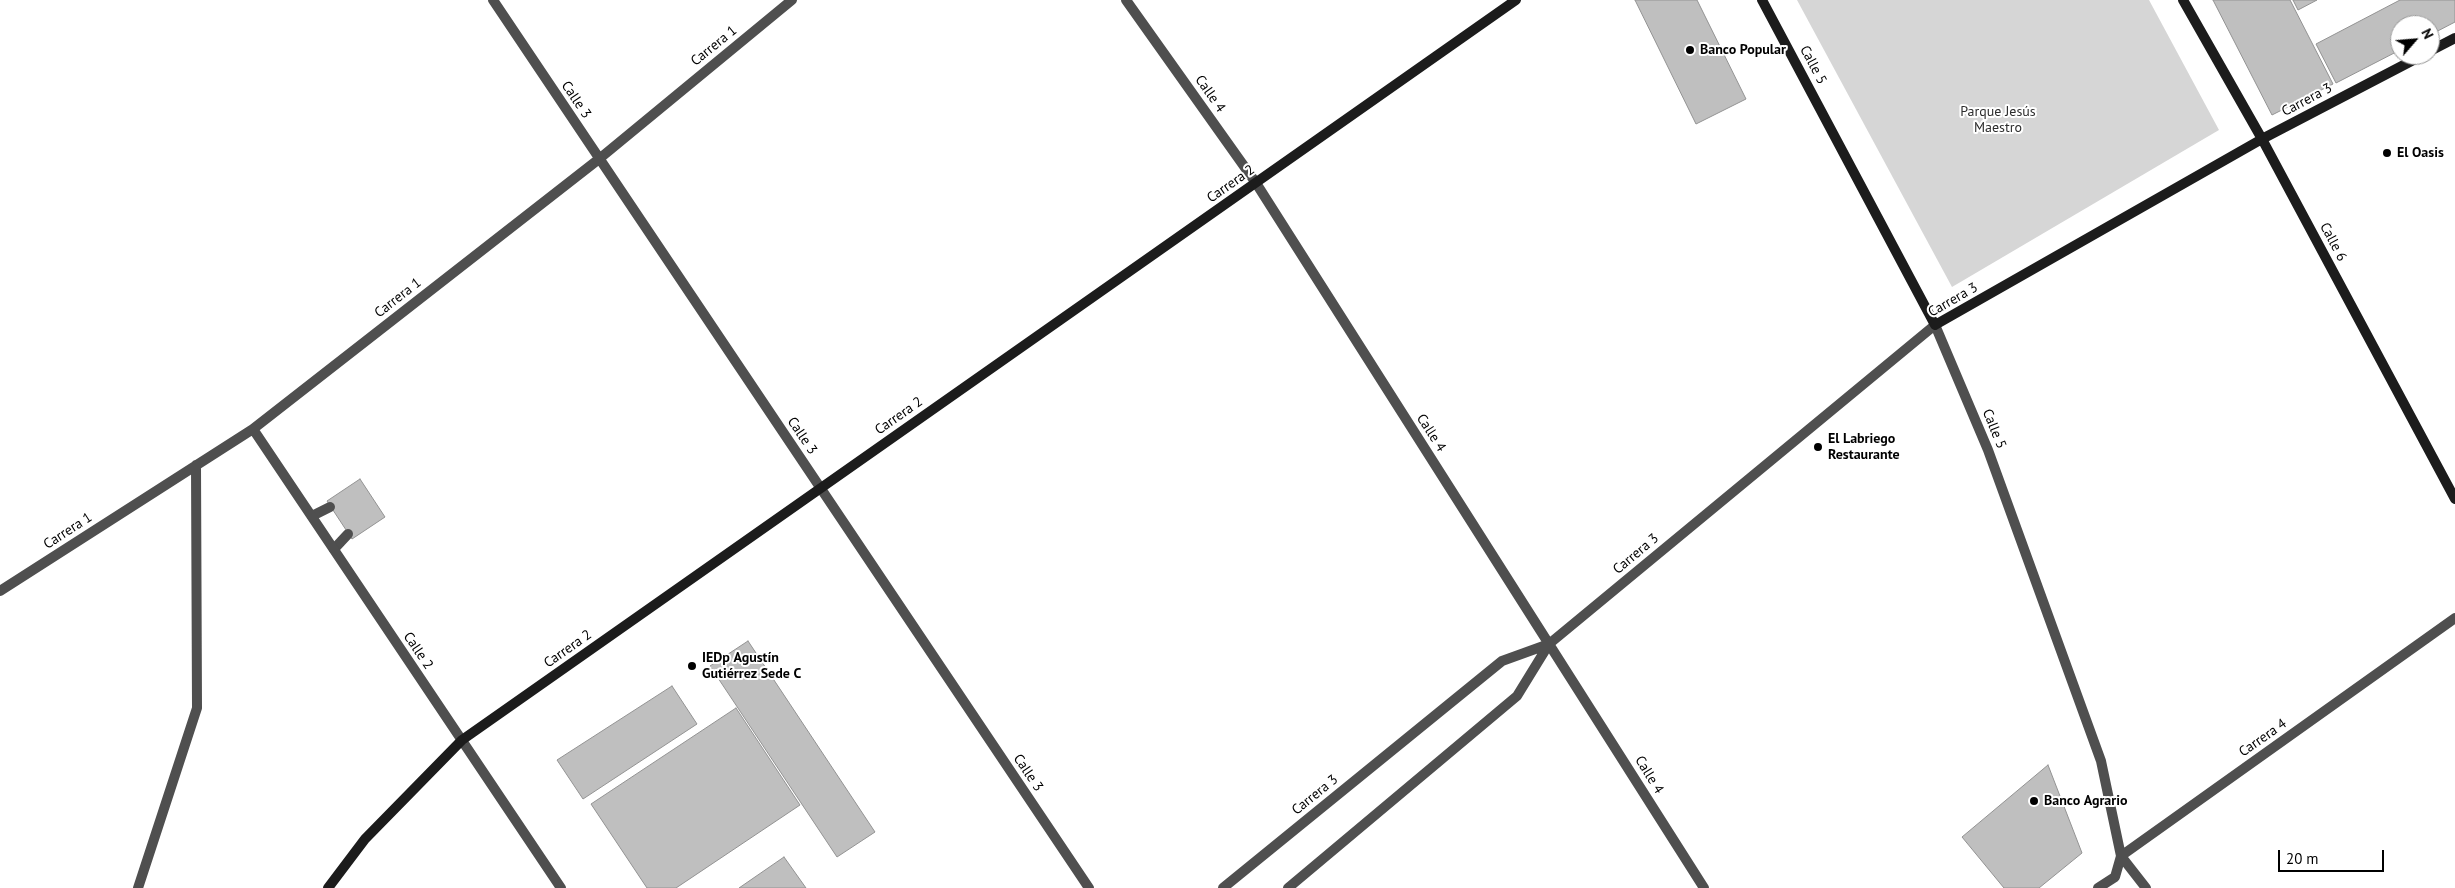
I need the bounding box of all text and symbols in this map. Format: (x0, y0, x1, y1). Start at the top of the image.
north arrow (2390, 15, 2440, 65)
street label: Carrera 1 (688, 22, 740, 70)
text: N (2417, 25, 2438, 42)
place label: Banco Popular (1700, 42, 1786, 58)
street label: Calle 5 (1796, 43, 1830, 87)
marker: Banco Popular (1684, 44, 1696, 56)
street label: Calle 4 (1191, 72, 1229, 116)
street label: Calle 3 (557, 78, 595, 122)
street label: Carrera 3 (2279, 80, 2335, 120)
park label: Parque Jesús Maestro (1960, 104, 2036, 136)
place label: El Oasis (2397, 145, 2444, 161)
marker: El Oasis (2381, 147, 2393, 159)
street label: Carrera 2 (1204, 162, 1258, 206)
street label: Calle 6 (2316, 220, 2350, 264)
street label: Carrera 1 (371, 275, 425, 321)
street label: Carrera 3 (1925, 279, 1981, 321)
street label: Carrera 2 (872, 394, 926, 438)
street label: Calle 5 (1978, 407, 2010, 451)
street label: Calle 4 (1413, 411, 1449, 455)
street label: Calle 3 (783, 414, 821, 458)
place label: El Labriego Restaurante (1828, 431, 1900, 464)
marker: El Labriego Restaurante (1812, 441, 1824, 453)
street label: Carrera 1 (41, 509, 95, 553)
street label: Carrera 3 (1610, 530, 1662, 578)
street label: Carrera 2 (541, 627, 595, 671)
street label: Calle 2 (399, 629, 437, 673)
place label: IEDp Agustín Gutiérrez Sede C (702, 650, 801, 682)
marker: IEDp Agustín Gutiérrez Sede C (686, 660, 698, 672)
street label: Carrera 4 (2236, 716, 2290, 760)
street label: Calle 3 (1009, 751, 1047, 795)
street label: Calle 4 (1631, 753, 1667, 797)
street label: Carrera 3 (1289, 771, 1341, 819)
place label: Banco Agrario (2044, 793, 2127, 809)
marker: Banco Agrario (2028, 795, 2040, 807)
scale bar (2280, 840, 2386, 872)
text: 20 m (2286, 849, 2319, 868)

